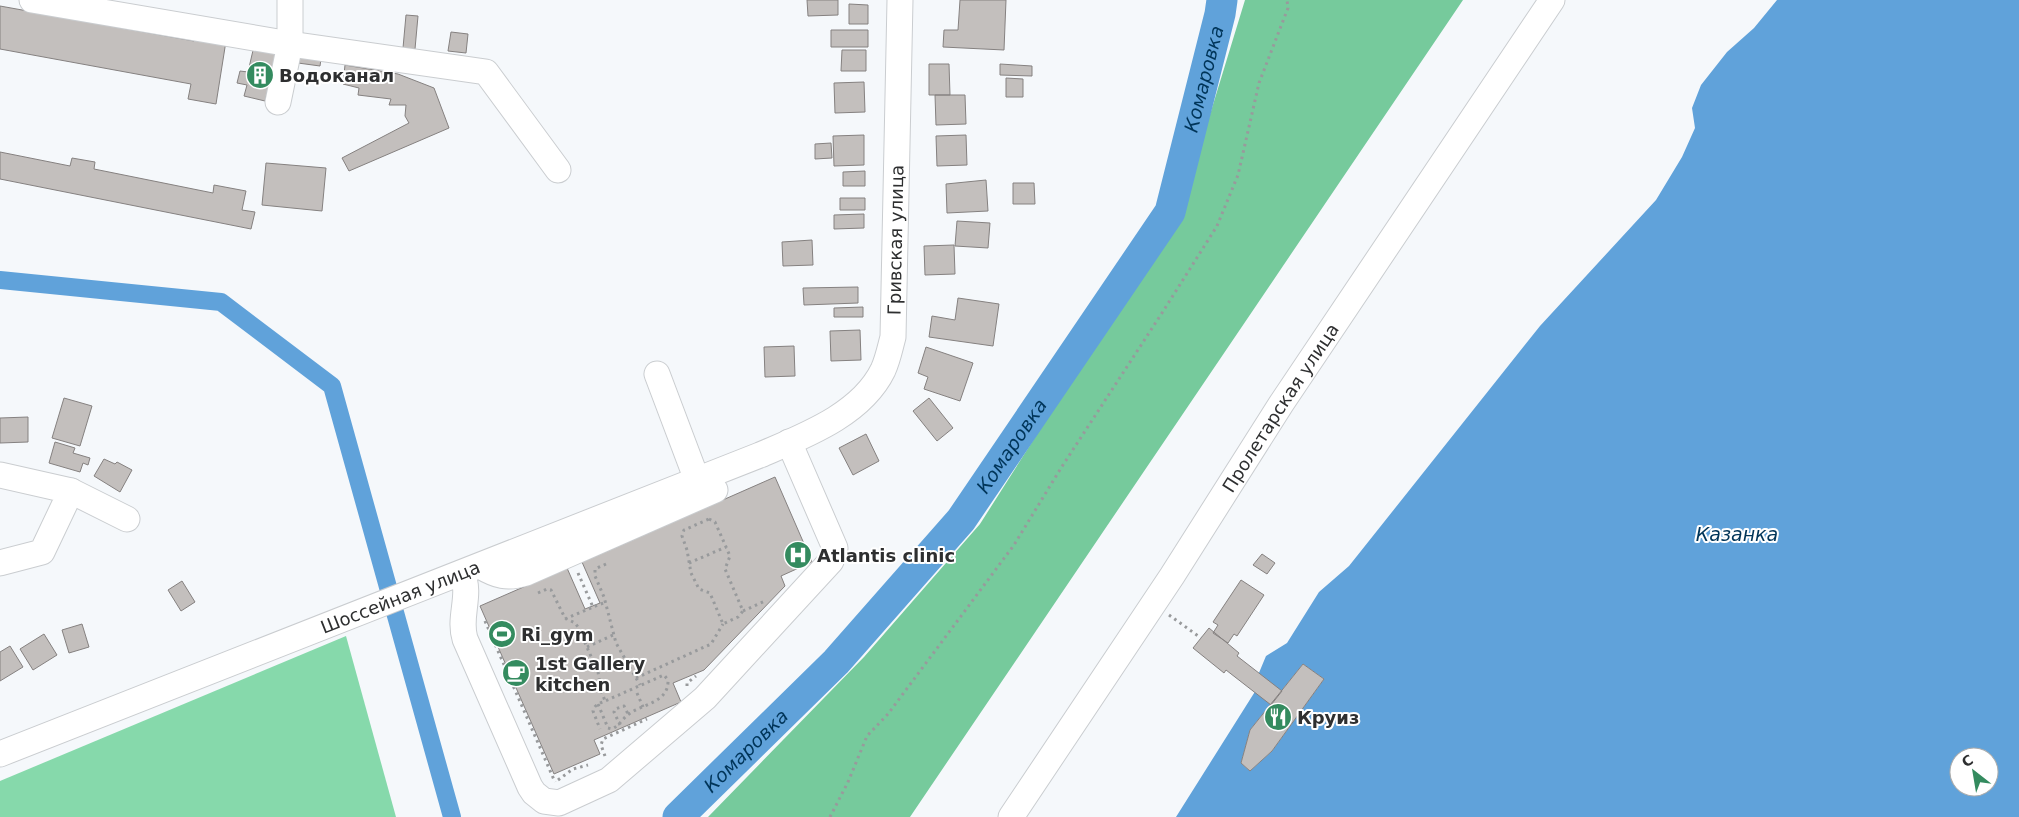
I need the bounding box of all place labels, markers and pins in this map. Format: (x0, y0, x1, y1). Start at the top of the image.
building icon: Водоканал (245, 60, 275, 90)
place label: Водоканал (279, 65, 394, 86)
hospital icon: Atlantis clinic (783, 540, 813, 570)
place label: Atlantis clinic (817, 545, 955, 566)
sports icon: Ri_gym (487, 619, 517, 649)
place label: Ri_gym (521, 624, 593, 645)
place label: 1st Gallery kitchen (535, 653, 645, 695)
cafe icon: 1st Gallery kitchen (501, 658, 531, 688)
restaurant icon: Круиз (1263, 702, 1293, 732)
place label: Круиз (1297, 707, 1359, 728)

